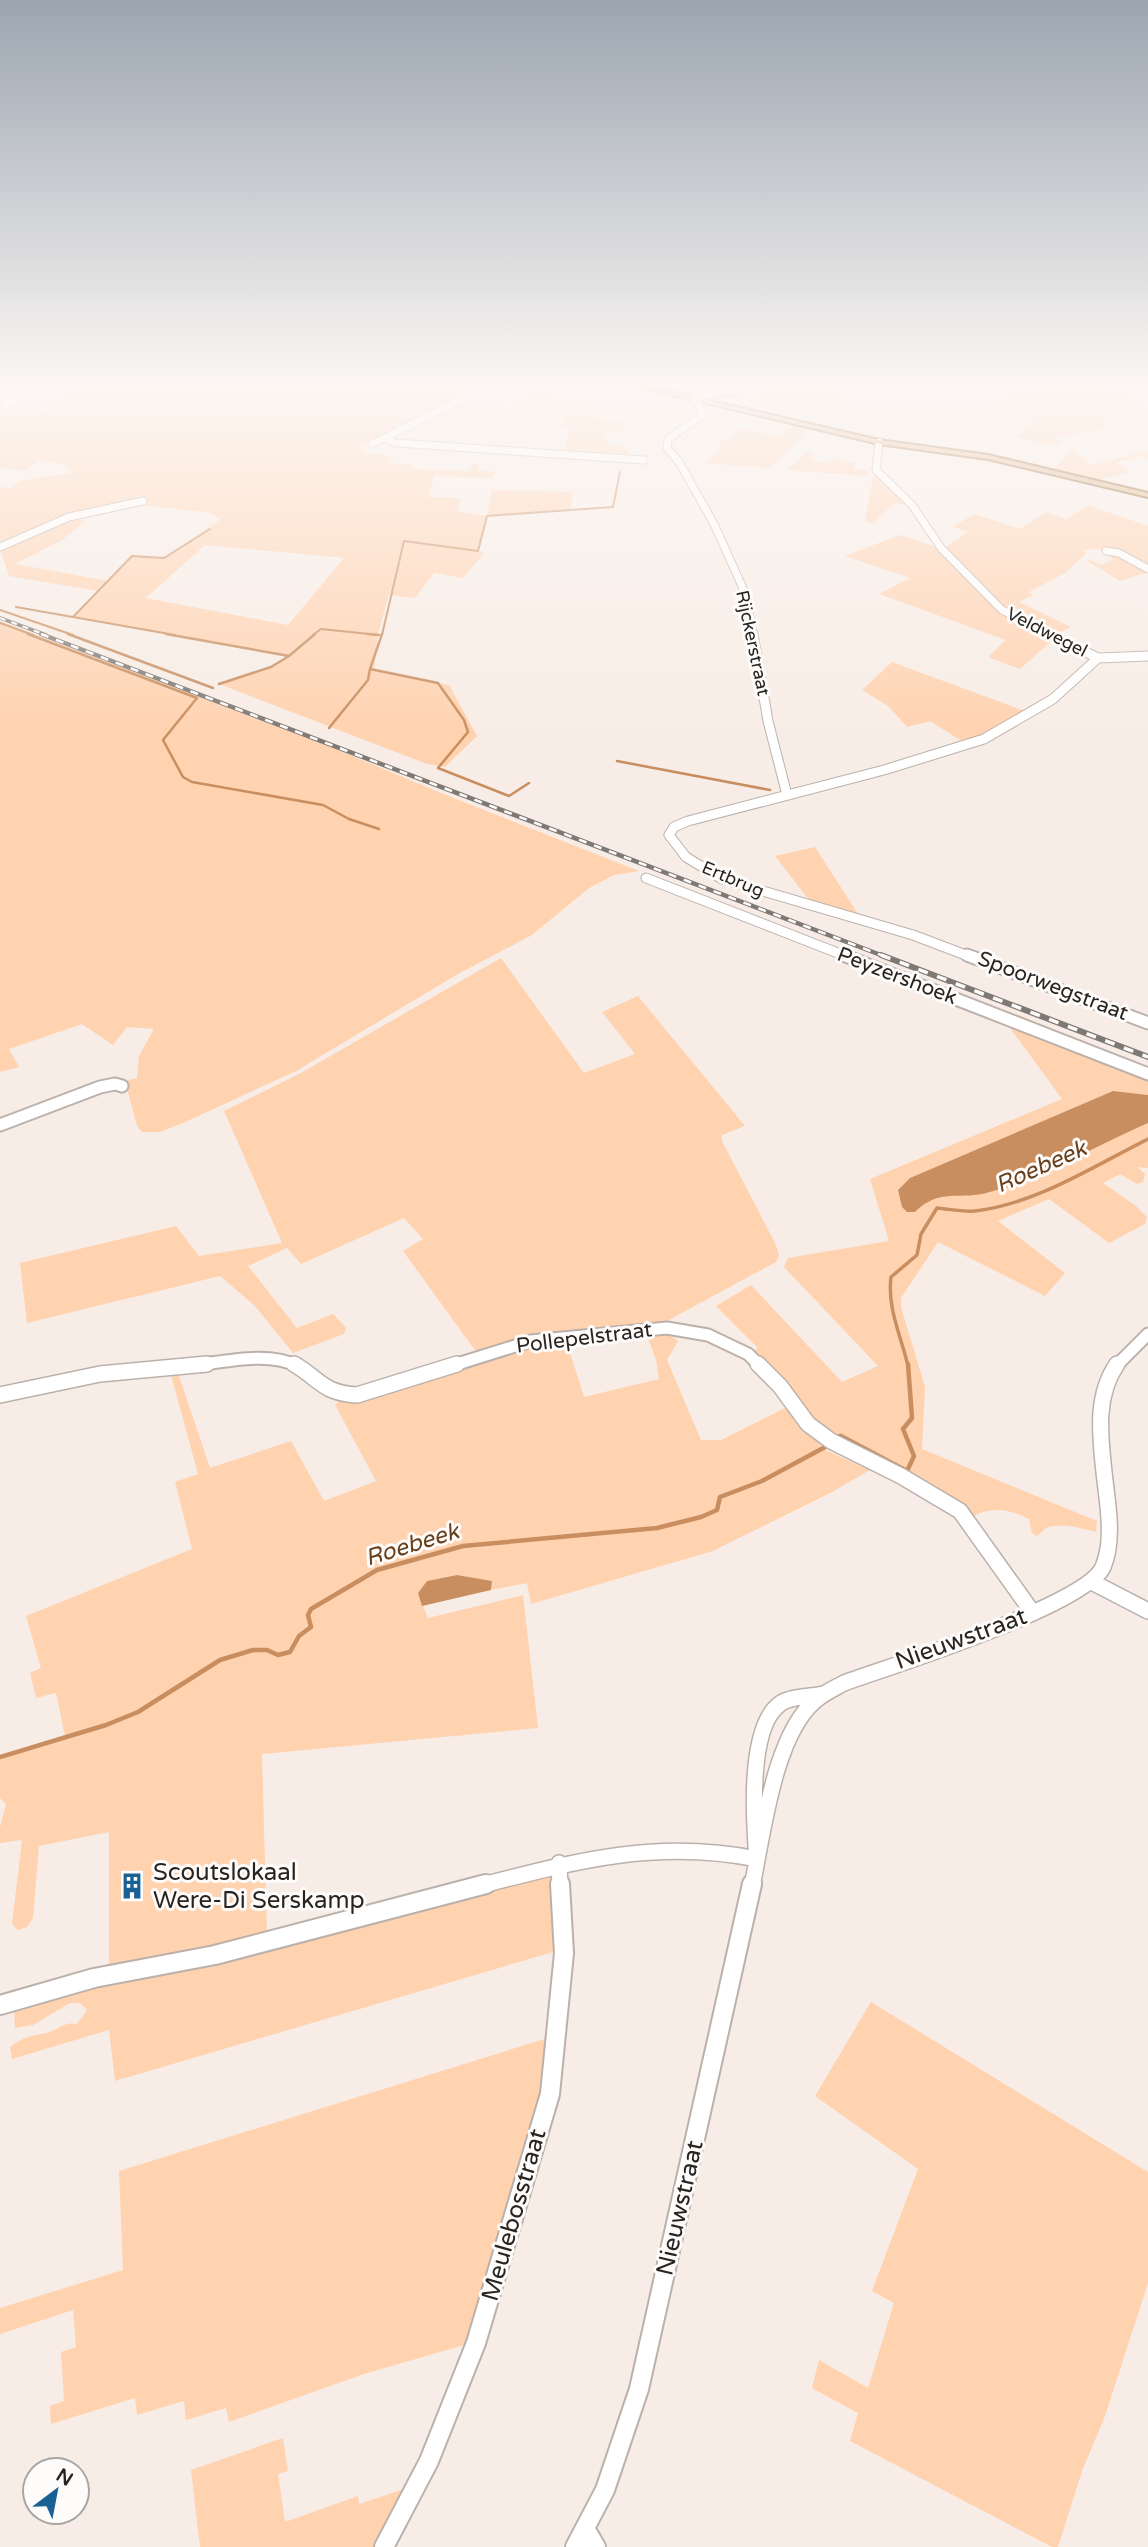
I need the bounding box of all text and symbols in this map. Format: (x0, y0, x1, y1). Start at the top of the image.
street label: Rijckerstraat (731, 588, 775, 698)
street label: Veldwegel (1003, 602, 1091, 662)
street label: Ertbrug (698, 856, 768, 902)
street label: Peyzershoek (834, 942, 960, 1010)
street label: Spoorwegstraat (974, 946, 1132, 1026)
water label: Roebeek (991, 1134, 1092, 1199)
street label: Pollepelstraat (515, 1317, 653, 1359)
water label: Roebeek (362, 1517, 464, 1572)
street label: Nieuwstraat (891, 1602, 1031, 1676)
place label: Scoutslokaal Were-Di Serskamp (153, 1858, 365, 1915)
building icon: Scoutslokaal Were-Di Serskamp (117, 1871, 147, 1901)
street label: Meulebosstraat (476, 2126, 552, 2304)
street label: Nieuwstraat (650, 2138, 710, 2278)
north arrow (21, 2456, 91, 2526)
text: N (52, 2464, 77, 2491)

